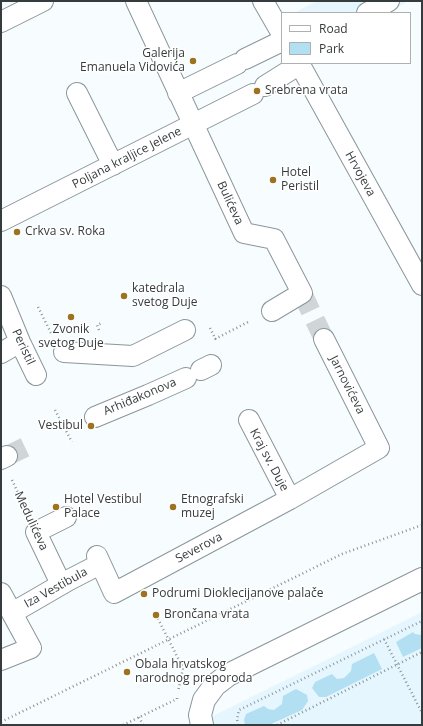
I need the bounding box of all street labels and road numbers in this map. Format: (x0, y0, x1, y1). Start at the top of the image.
street label: Poljana kraljice Jelene (70, 124, 184, 192)
street label: Hrvojeva (342, 149, 378, 199)
street label: Bulićeva (214, 179, 246, 227)
street label: Peristil (8, 327, 38, 367)
street label: Jarnovićeva (326, 353, 368, 417)
street label: Arhiđakonova (101, 375, 179, 419)
street label: Kraj sv. Duje (246, 426, 292, 494)
street label: Medulićeva (11, 489, 51, 553)
street label: Severova (173, 530, 225, 566)
street label: Iza Vestibula (22, 565, 90, 611)

